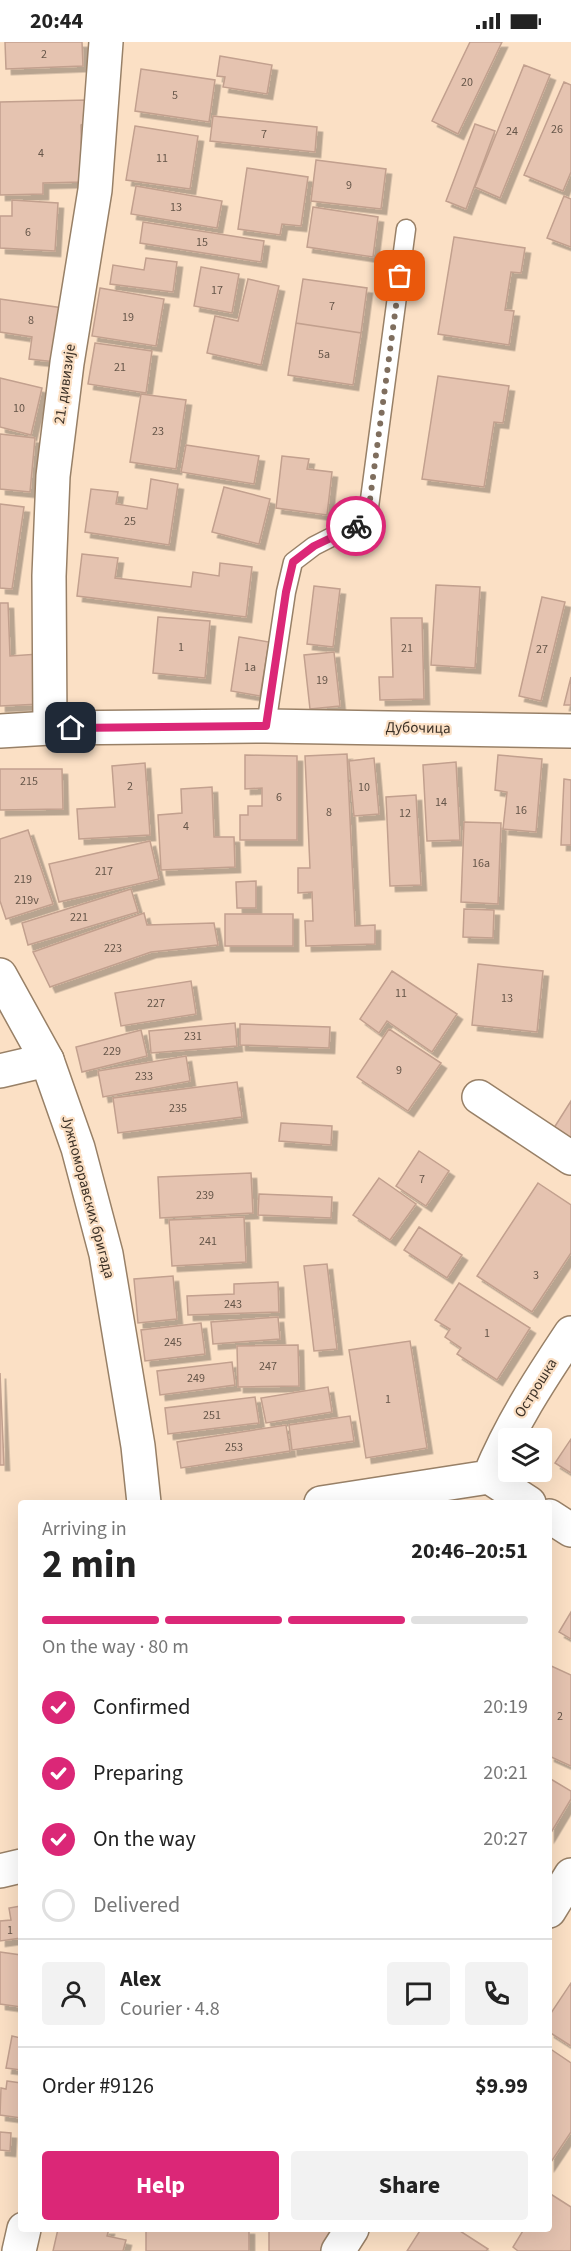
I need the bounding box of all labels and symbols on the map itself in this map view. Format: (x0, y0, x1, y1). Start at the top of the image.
house number: 2 (41, 46, 47, 63)
house number: 20 (461, 74, 473, 91)
house number: 5 (172, 87, 178, 104)
house number: 26 (551, 121, 563, 138)
house number: 24 (506, 123, 518, 140)
house number: 7 (261, 126, 267, 143)
house number: 4 (38, 145, 44, 162)
house number: 11 (156, 150, 168, 167)
house number: 9 (346, 177, 352, 194)
house number: 13 (170, 199, 182, 216)
house number: 6 (25, 224, 31, 241)
house number: 15 (196, 234, 208, 251)
pin (374, 250, 425, 301)
house number: 17 (211, 282, 223, 299)
house number: 7 (329, 298, 335, 315)
house number: 19 (122, 309, 134, 326)
house number: 8 (28, 312, 34, 329)
street label: 21. дивизије (49, 343, 81, 425)
house number: 5a (318, 346, 330, 363)
house number: 21 (114, 359, 126, 376)
house number: 10 (13, 400, 25, 417)
house number: 23 (152, 423, 164, 440)
courier (326, 496, 386, 556)
house number: 25 (124, 513, 136, 530)
house number: 1 (178, 639, 184, 656)
house number: 21 (401, 640, 413, 657)
house number: 27 (536, 641, 548, 658)
house number: 1a (244, 659, 256, 676)
house number: 19 (316, 672, 328, 689)
pin (45, 702, 96, 753)
street label: Дубочица (385, 717, 451, 739)
house number: 215 (20, 773, 38, 790)
house number: 2 (127, 778, 133, 795)
house number: 10 (358, 779, 370, 796)
house number: 6 (276, 789, 282, 806)
house number: 14 (435, 794, 447, 811)
house number: 16 (515, 802, 527, 819)
house number: 8 (326, 804, 332, 821)
house number: 12 (399, 805, 411, 822)
house number: 4 (183, 818, 189, 835)
house number: 16a (472, 855, 490, 872)
house number: 217 (95, 863, 113, 880)
house number: 219 (14, 871, 32, 888)
house number: 219v (15, 892, 39, 909)
house number: 221 (70, 909, 88, 926)
house number: 223 (104, 940, 122, 957)
house number: 11 (395, 985, 407, 1002)
house number: 13 (501, 990, 513, 1007)
house number: 227 (147, 995, 165, 1012)
house number: 231 (184, 1028, 202, 1045)
house number: 229 (103, 1043, 121, 1060)
house number: 9 (396, 1062, 402, 1079)
house number: 233 (135, 1068, 153, 1085)
house number: 235 (169, 1100, 187, 1117)
street label: Јужноморавских бригада (56, 1113, 120, 1281)
house number: 7 (419, 1171, 425, 1188)
house number: 239 (196, 1187, 214, 1204)
house number: 241 (199, 1233, 217, 1250)
house number: 3 (533, 1267, 539, 1284)
house number: 243 (224, 1296, 242, 1313)
house number: 1 (484, 1325, 490, 1342)
house number: 245 (164, 1334, 182, 1351)
street label: Острошка (510, 1354, 562, 1422)
house number: 247 (259, 1358, 277, 1375)
house number: 249 (187, 1370, 205, 1387)
house number: 1 (385, 1391, 391, 1408)
house number: 251 (203, 1407, 221, 1424)
house number: 253 (225, 1439, 243, 1456)
house number: 2 (557, 1708, 563, 1725)
house number: 1 (7, 1922, 13, 1939)

